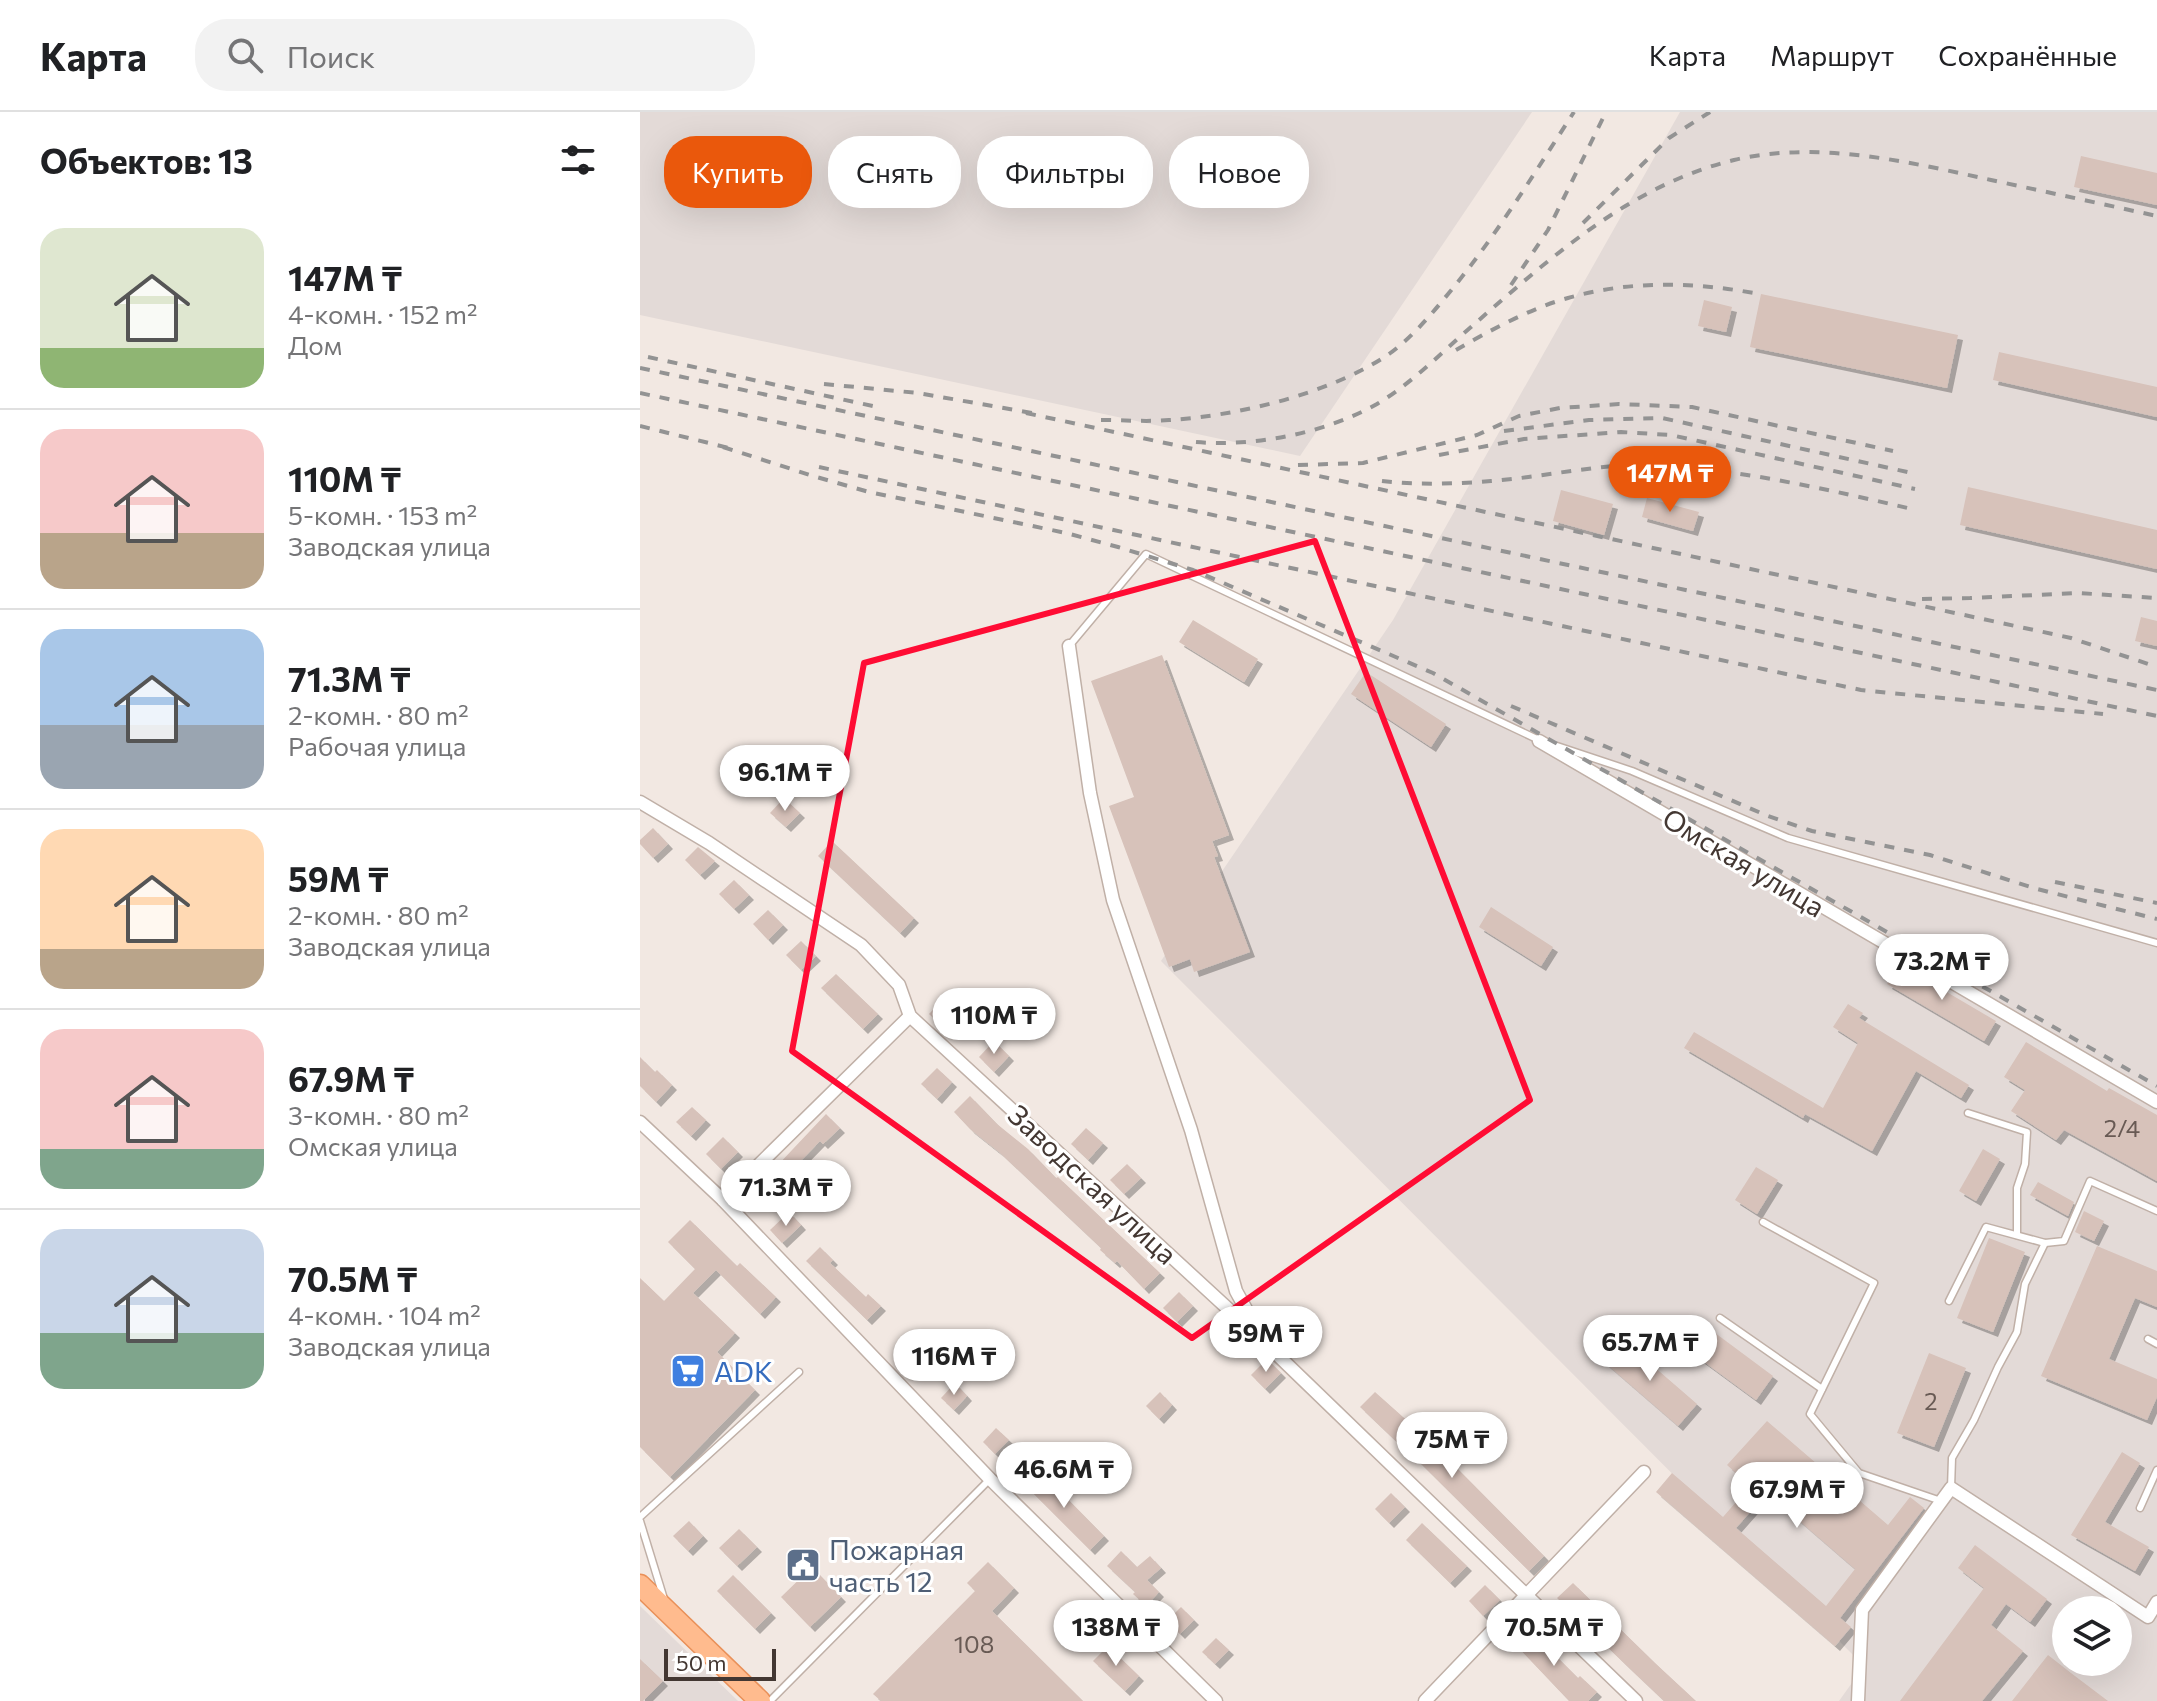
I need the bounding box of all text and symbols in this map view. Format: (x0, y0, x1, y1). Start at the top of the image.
search box (195, 19, 755, 91)
text: Карта (40, 32, 147, 79)
icon: search (223, 33, 267, 77)
text: Поиск (287, 37, 375, 74)
text: Карта (1649, 38, 1726, 72)
text: Маршрут (1770, 38, 1894, 72)
text: Сохранённые (1938, 38, 2117, 72)
chip: Купить (664, 136, 812, 208)
chip: Снять (828, 136, 961, 208)
chip: Фильтры (977, 136, 1153, 208)
chip: Новое (1169, 136, 1309, 208)
icon: filters (556, 138, 600, 182)
text: Объектов: 13 (40, 139, 253, 181)
text: 147M ₸ (288, 256, 402, 298)
icon: home (104, 260, 200, 356)
text: 4-комн. · 152 m² (288, 298, 478, 329)
text: Дом (288, 329, 342, 360)
pin: 147M ₸ (1605, 446, 1735, 514)
text: 147M ₸ (1626, 456, 1714, 487)
text: 110M ₸ (288, 457, 401, 499)
icon: home (104, 461, 200, 557)
text: 5-комн. · 153 m² (288, 499, 477, 530)
text: Заводская улица (288, 530, 491, 561)
text: 71.3M ₸ (288, 657, 411, 699)
icon: home (104, 661, 200, 757)
text: 2-комн. · 80 m² (288, 699, 469, 730)
text: Рабочая улица (288, 730, 466, 761)
pin: 96.1M ₸ (711, 745, 859, 813)
text: 96.1M ₸ (738, 755, 832, 786)
street label: Омская улица (1657, 800, 1831, 924)
text: 59M ₸ (288, 857, 389, 899)
icon: home (104, 861, 200, 957)
text: 2-комн. · 80 m² (288, 899, 469, 930)
text: Заводская улица (288, 930, 491, 961)
pin: 73.2M ₸ (1868, 934, 2016, 1002)
text: 73.2M ₸ (1894, 944, 1990, 975)
pin: 110M ₸ (929, 988, 1059, 1056)
text: 110M ₸ (951, 998, 1037, 1029)
text: 67.9M ₸ (288, 1057, 414, 1099)
icon: home (104, 1061, 200, 1157)
street label: Заводская улица (1002, 1097, 1184, 1271)
text: 3-комн. · 80 m² (288, 1099, 469, 1130)
house number: 2/4 (2104, 1113, 2140, 1142)
text: Омская улица (288, 1130, 458, 1161)
pin: 71.3M ₸ (712, 1160, 860, 1228)
text: 71.3M ₸ (739, 1170, 833, 1201)
text: 70.5M ₸ (288, 1257, 418, 1299)
icon: home (104, 1261, 200, 1357)
text: 4-комн. · 104 m² (288, 1299, 481, 1330)
pin: 59M ₸ (1210, 1306, 1322, 1374)
pin: 65.7M ₸ (1576, 1315, 1724, 1383)
text: 59M ₸ (1227, 1316, 1305, 1347)
text: 65.7M ₸ (1601, 1325, 1699, 1356)
pin: 116M ₸ (889, 1329, 1019, 1397)
text: Заводская улица (288, 1330, 491, 1361)
text: 116M ₸ (911, 1339, 997, 1370)
supermarket icon: ADK (669, 1352, 707, 1390)
place label: ADK (714, 1354, 773, 1388)
house number: 2 (1924, 1386, 1938, 1415)
pin: 75M ₸ (1396, 1412, 1508, 1480)
text: 75M ₸ (1414, 1422, 1490, 1453)
pin: 46.6M ₸ (990, 1442, 1138, 1510)
text: 46.6M ₸ (1014, 1452, 1114, 1483)
pin: 67.9M ₸ (1723, 1462, 1871, 1530)
text: 67.9M ₸ (1749, 1472, 1845, 1503)
place label: Пожарная часть 12 (829, 1532, 964, 1598)
public building icon: Пожарная часть 12 (784, 1546, 822, 1584)
map controls (2052, 1596, 2132, 1676)
button: layers (2052, 1596, 2132, 1676)
pin: 138M ₸ (1051, 1600, 1181, 1668)
pin: 70.5M ₸ (1480, 1600, 1628, 1668)
text: 138M ₸ (1072, 1610, 1160, 1641)
text: 70.5M ₸ (1504, 1610, 1604, 1641)
house number: 108 (954, 1629, 994, 1658)
scale bar (664, 1645, 776, 1681)
text: 50 m (676, 1649, 726, 1676)

